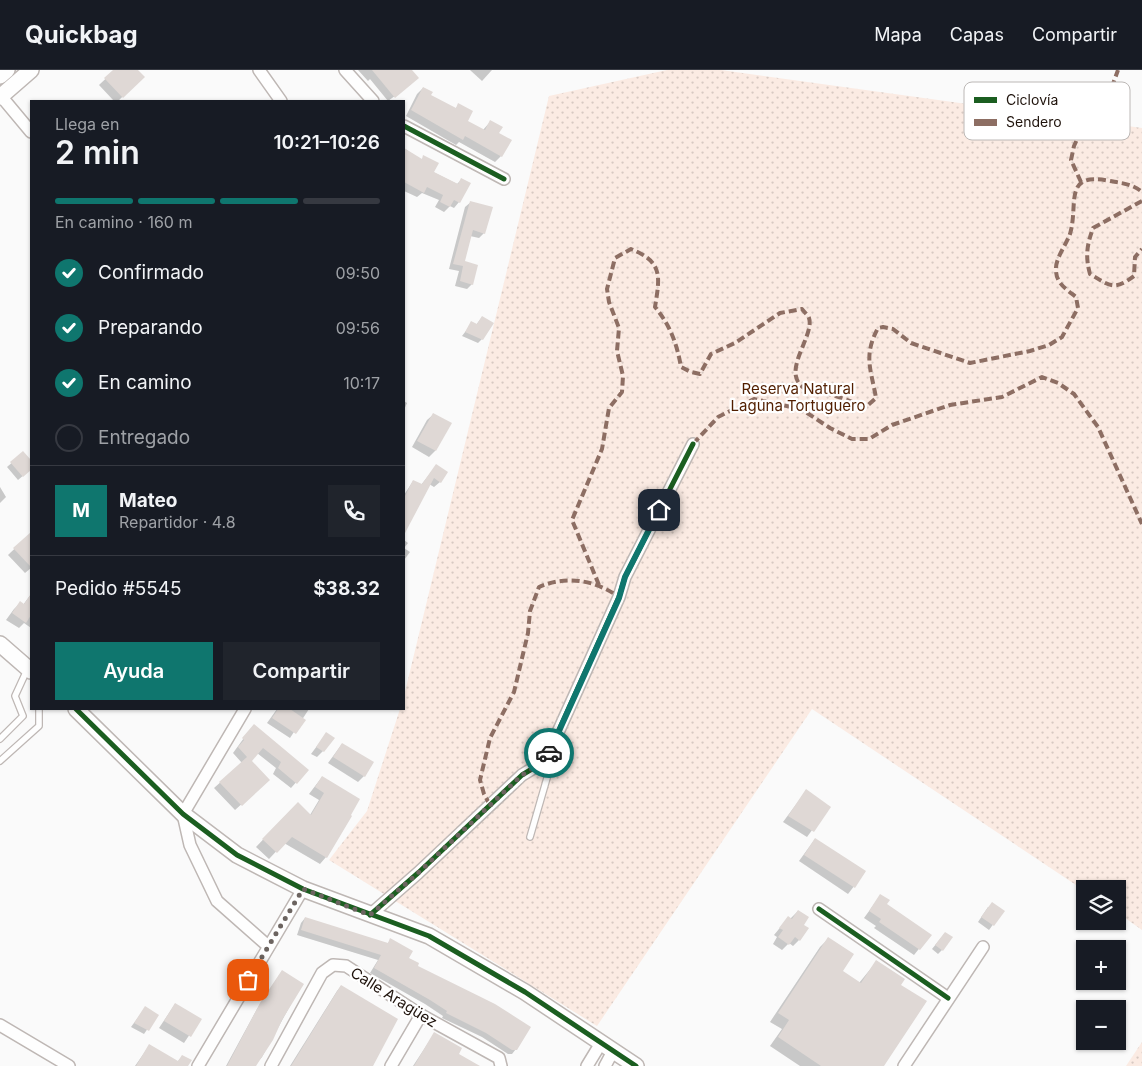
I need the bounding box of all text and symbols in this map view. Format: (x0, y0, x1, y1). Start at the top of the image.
text: Quickbag (25, 20, 138, 49)
text: Mapa (874, 24, 922, 45)
text: Capas (950, 24, 1004, 45)
text: Compartir (1032, 24, 1117, 45)
legend (964, 82, 1130, 140)
text: Ciclovía (1006, 91, 1058, 108)
text: Sendero (1006, 113, 1062, 130)
text: Llega en (55, 114, 119, 134)
text: 10:21–10:26 (273, 131, 380, 154)
text: 2 min (55, 133, 140, 172)
text: En camino · 160 m (55, 212, 192, 232)
icon: check (55, 259, 83, 287)
text: Confirmado (98, 261, 204, 284)
text: 09:50 (336, 263, 380, 283)
icon: check (55, 314, 83, 342)
text: Preparando (98, 316, 203, 339)
text: 09:56 (336, 318, 380, 338)
icon: check (55, 369, 83, 397)
text: En camino (98, 371, 192, 394)
text: 10:17 (343, 373, 380, 393)
park label: Reserva Natural Laguna Tortuguero (731, 379, 865, 415)
text: Entregado (98, 426, 190, 449)
button: phone (328, 485, 380, 537)
text: Mateo (119, 489, 177, 512)
pin (638, 489, 680, 531)
icon: home (645, 496, 673, 524)
text: M (72, 499, 90, 522)
text: Repartidor · 4.8 (119, 512, 236, 532)
text: Pedido #5545 (55, 577, 182, 600)
text: $38.32 (313, 577, 380, 600)
button: Ayuda (55, 642, 213, 700)
button: Compartir (223, 642, 380, 700)
courier (524, 728, 574, 778)
icon: car (535, 739, 563, 767)
map controls (1076, 880, 1126, 1050)
button: layers (1076, 880, 1126, 930)
button: + (1076, 940, 1126, 990)
pin (227, 959, 269, 1001)
street label: Calle Aragüez (347, 963, 441, 1031)
icon: bag (234, 966, 262, 994)
button: − (1076, 1000, 1126, 1050)

